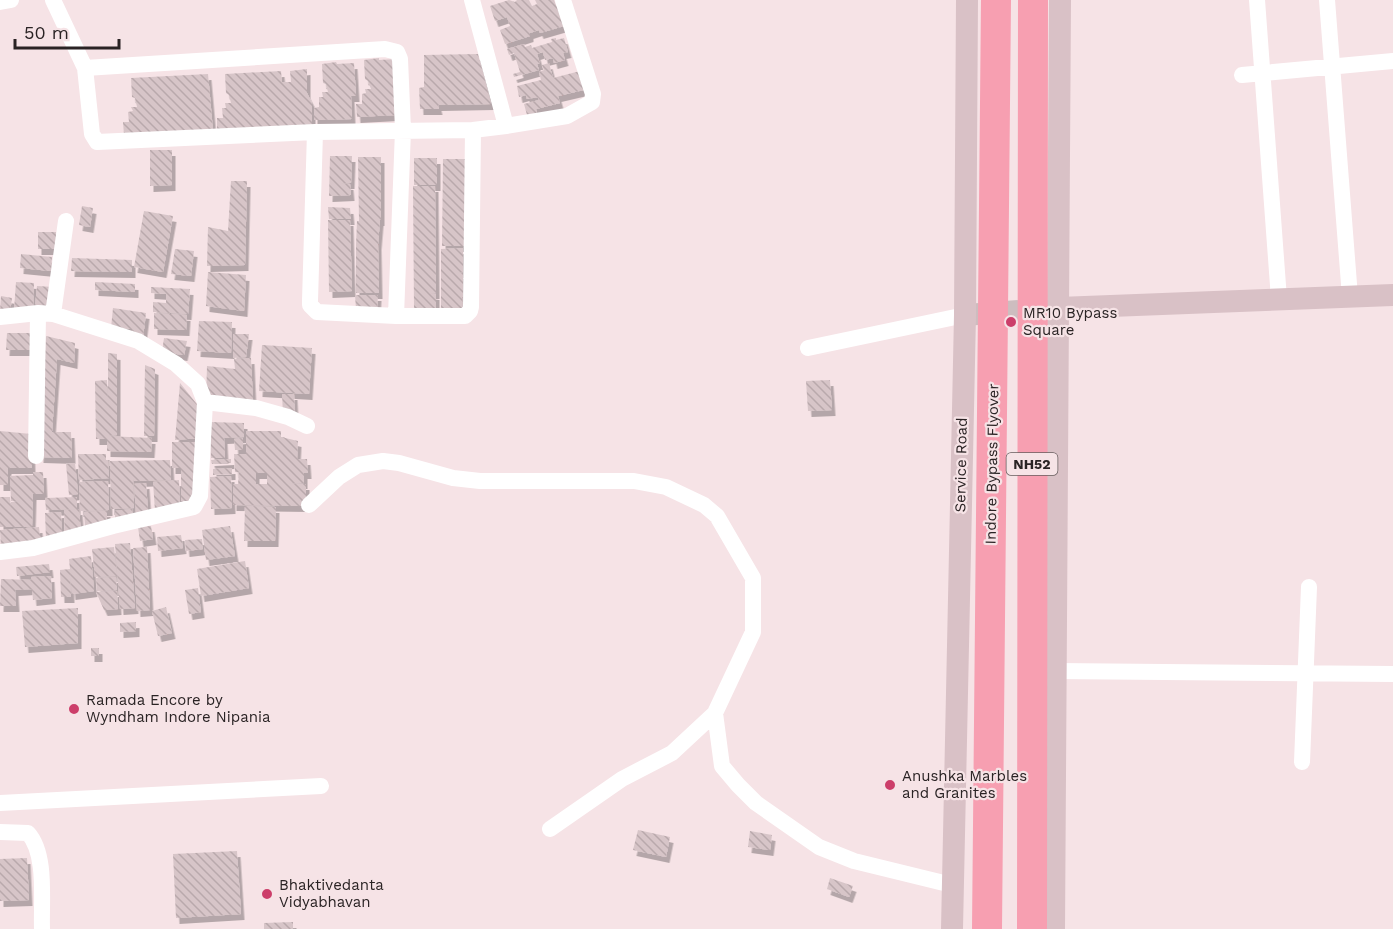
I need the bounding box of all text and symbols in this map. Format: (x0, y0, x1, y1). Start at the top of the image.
scale bar (15, 12, 118, 50)
text: 50 m (24, 22, 69, 43)
place label: MR10 Bypass Square (1023, 304, 1117, 339)
marker: MR10 Bypass Square (1004, 315, 1018, 329)
street label: Indore Bypass Flyover (982, 383, 1002, 545)
street label: Service Road (951, 417, 971, 513)
road number: NH52 (1006, 453, 1058, 475)
place label: Ramada Encore by Wyndham Indore Nipania (86, 691, 271, 726)
marker: Ramada Encore by Wyndham Indore Nipania (67, 702, 81, 716)
place label: Anushka Marbles and Granites (902, 767, 1027, 802)
marker: Anushka Marbles and Granites (883, 778, 897, 792)
place label: Bhaktivedanta Vidyabhavan (279, 876, 384, 911)
marker: Bhaktivedanta Vidyabhavan (260, 887, 274, 901)

